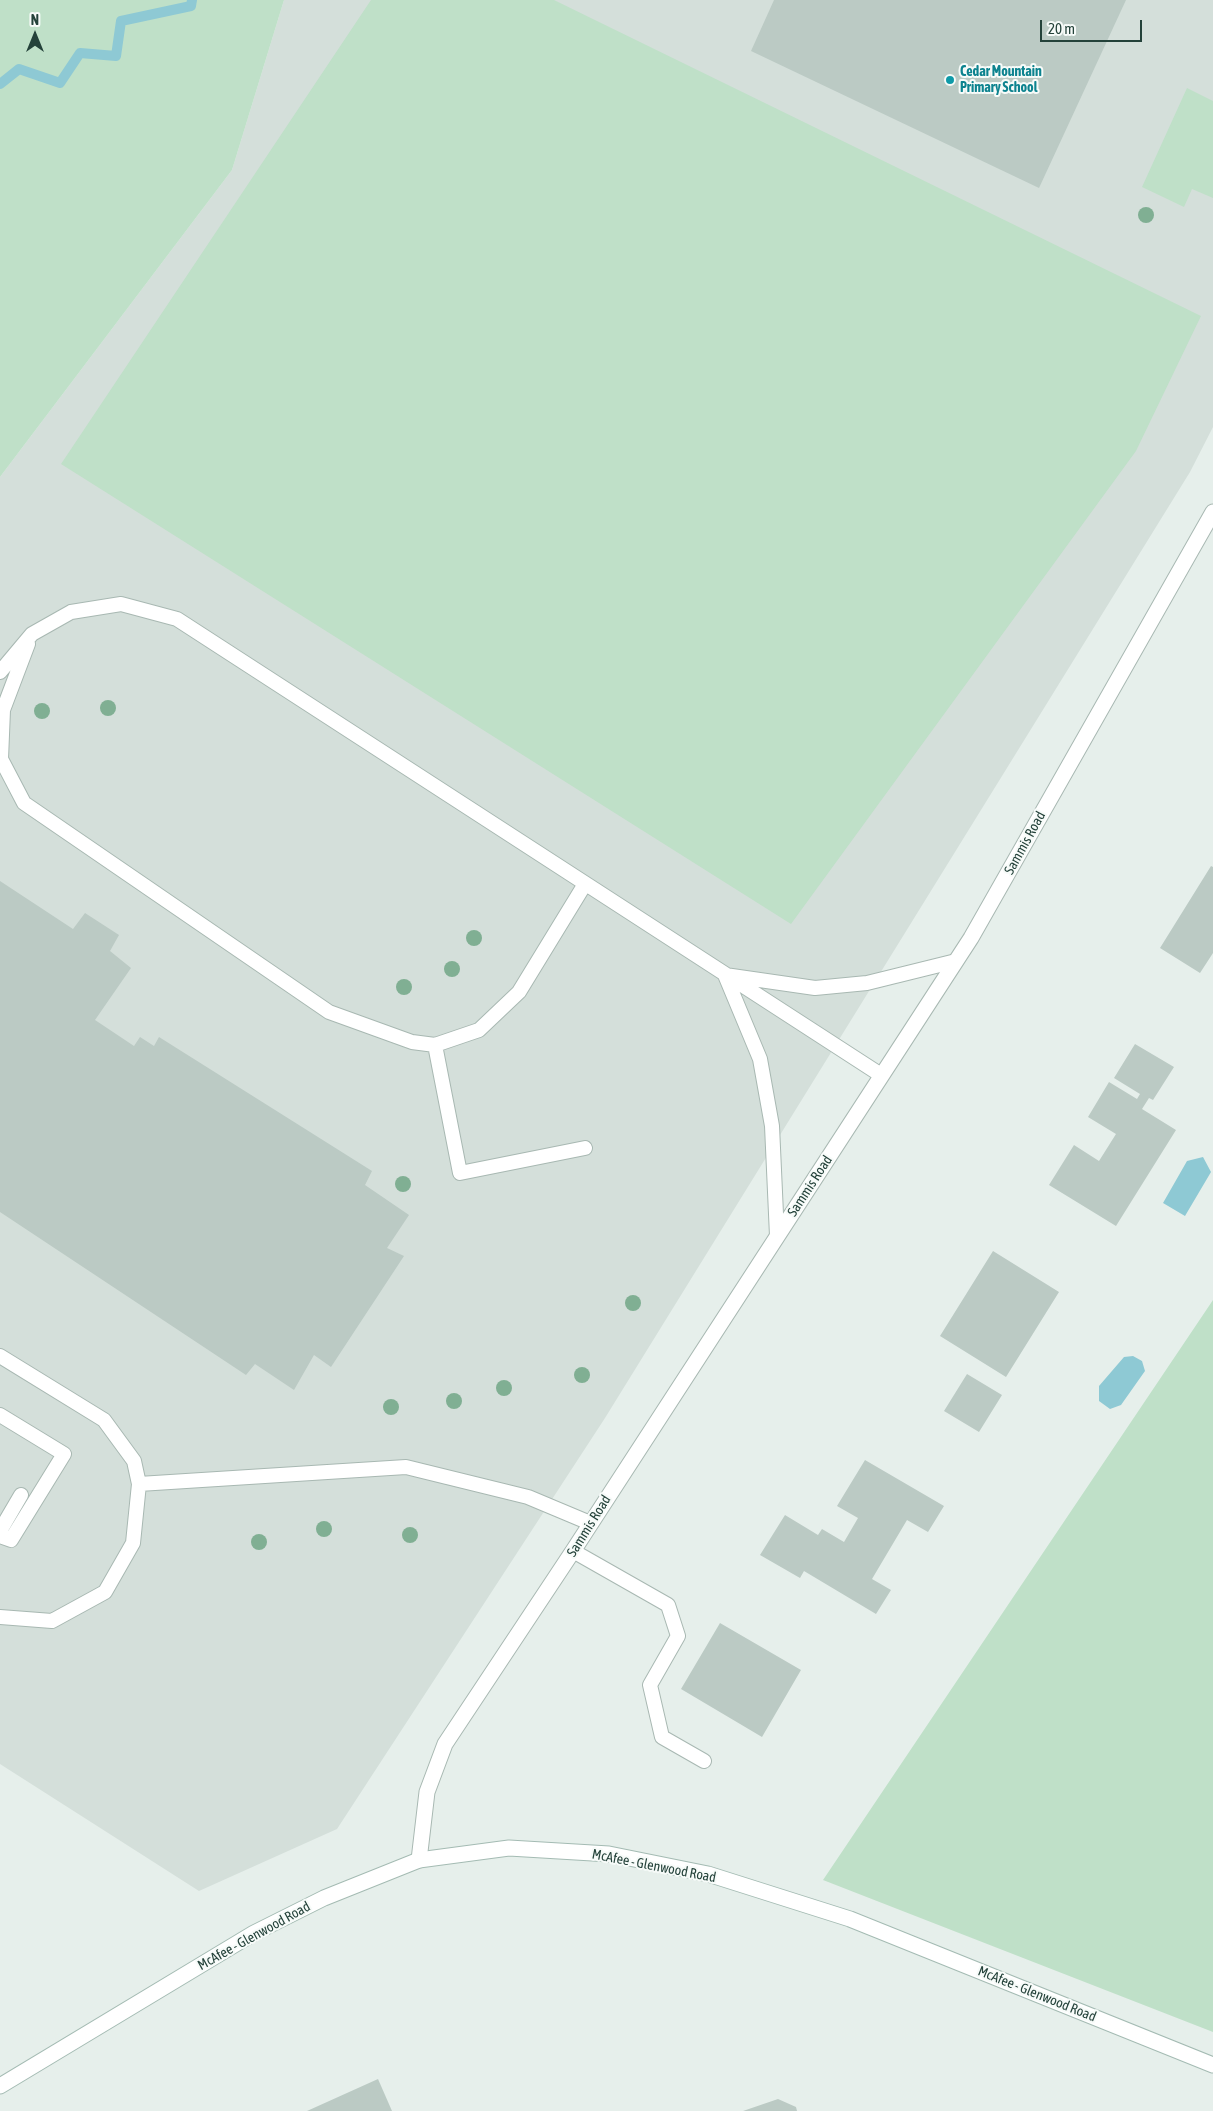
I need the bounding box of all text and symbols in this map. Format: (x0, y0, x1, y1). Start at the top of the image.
north arrow (10, 10, 60, 60)
scale bar (1043, 10, 1146, 42)
text: N (31, 12, 39, 28)
text: 20 m (1048, 20, 1075, 37)
place label: Cedar Mountain Primary School (960, 64, 1042, 96)
marker: Cedar Mountain Primary School (944, 74, 956, 86)
street label: Sammis Road (1001, 809, 1049, 877)
street label: Sammis Road (784, 1152, 836, 1220)
street label: Sammis Road (563, 1492, 615, 1560)
street label: McAfee - Glenwood Road (591, 1846, 717, 1886)
street label: McAfee - Glenwood Road (195, 1898, 313, 1974)
street label: McAfee - Glenwood Road (975, 1963, 1099, 2025)

